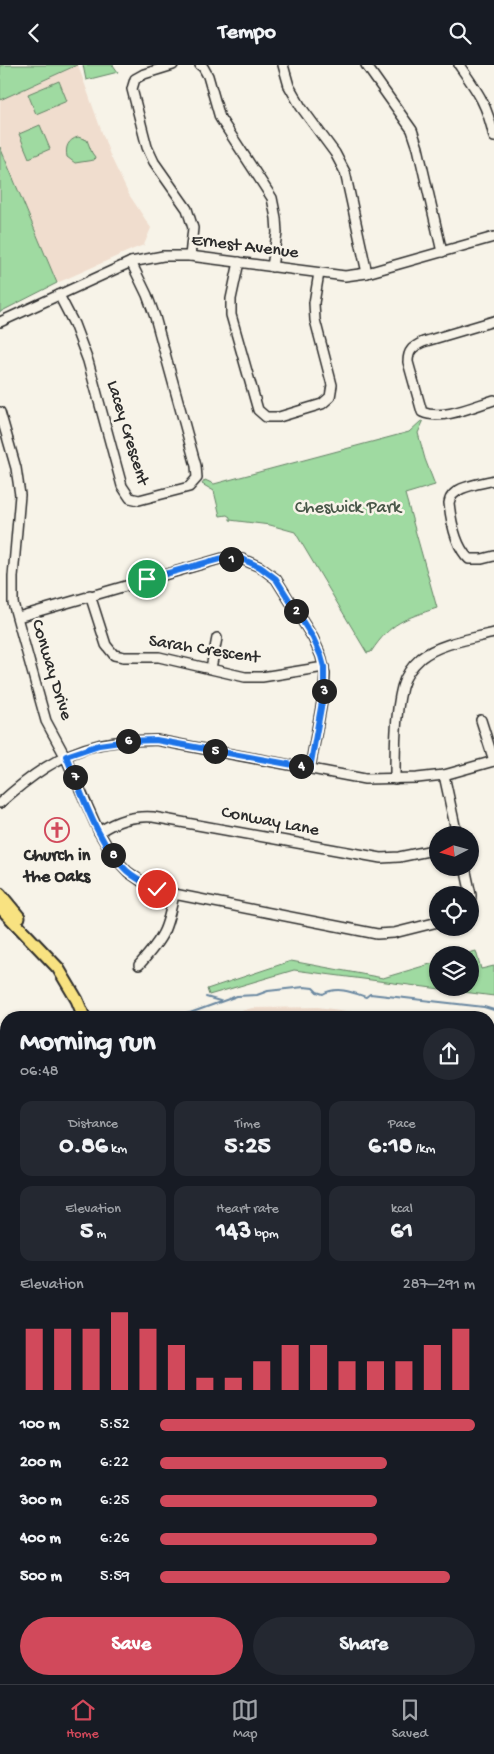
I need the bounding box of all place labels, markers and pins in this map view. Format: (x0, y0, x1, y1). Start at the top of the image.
pin: 1 (218, 547, 244, 571)
pin (126, 558, 168, 600)
pin: 2 (284, 599, 308, 623)
pin: 3 (312, 679, 336, 703)
pin: 6 (116, 729, 140, 753)
pin: 5 (202, 739, 228, 763)
pin: 4 (288, 753, 314, 779)
pin: 7 (62, 765, 88, 789)
church icon: Church in the Oaks (44, 817, 70, 843)
pin: 8 (100, 843, 126, 867)
place label: Church in the Oaks (22, 846, 91, 888)
pin (136, 868, 178, 910)

